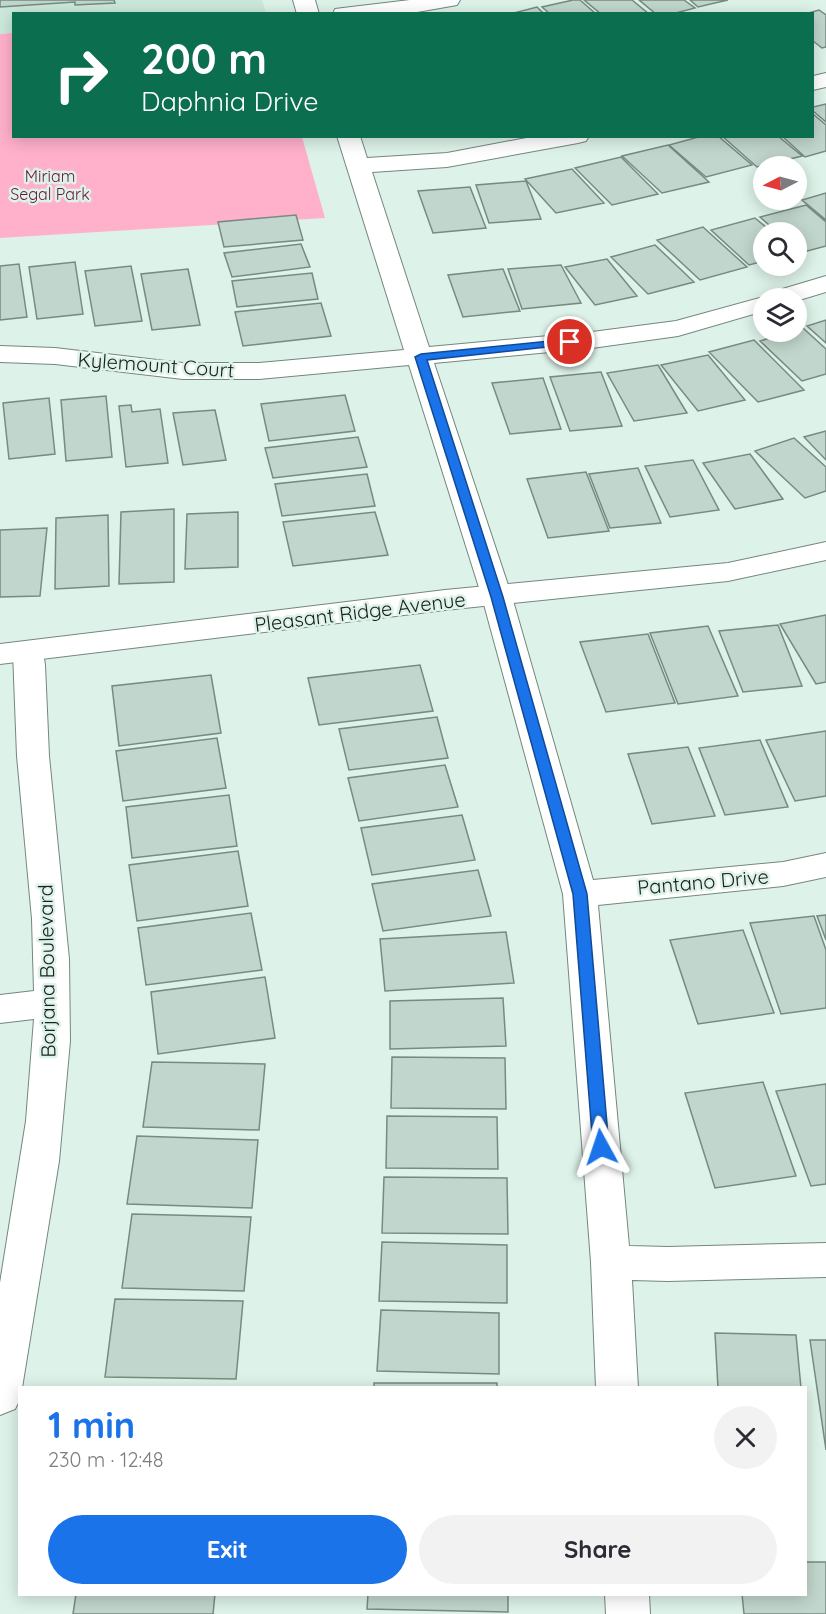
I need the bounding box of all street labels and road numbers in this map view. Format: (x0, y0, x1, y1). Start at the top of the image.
street label: Kylemount Court (77, 347, 235, 382)
street label: Pleasant Ridge Avenue (253, 586, 467, 637)
street label: Pantano Drive (636, 863, 770, 900)
street label: Borjana Boulevard (32, 884, 61, 1058)

